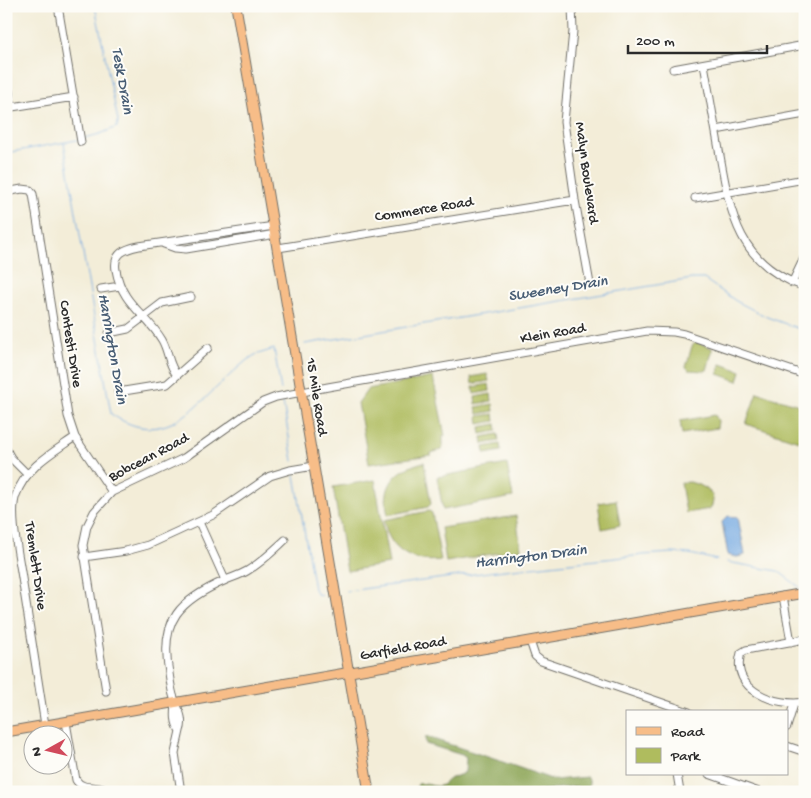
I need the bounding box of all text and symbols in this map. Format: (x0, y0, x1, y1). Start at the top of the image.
scale bar (628, 22, 767, 54)
text: 200 m (636, 33, 675, 51)
water label: Tesk Drain (106, 46, 136, 116)
street label: Malyn Boulevard (570, 121, 602, 226)
street label: Commerce Road (373, 193, 476, 227)
water label: Sweeney Drain (507, 273, 609, 307)
water label: Harrington Drain (92, 292, 130, 406)
street label: Contesti Drive (54, 299, 86, 389)
street label: Klein Road (519, 319, 588, 349)
street label: 15 Mile Road (301, 356, 331, 438)
street label: Bobcean Road (105, 429, 193, 487)
street label: Tremlett Drive (20, 520, 50, 612)
water label: Harrington Drain (474, 542, 588, 574)
street label: Garfield Road (359, 632, 449, 665)
legend (626, 710, 788, 776)
text: Road (671, 724, 705, 742)
north arrow (22, 726, 72, 776)
text: N (29, 746, 47, 757)
text: Park (670, 748, 701, 766)

